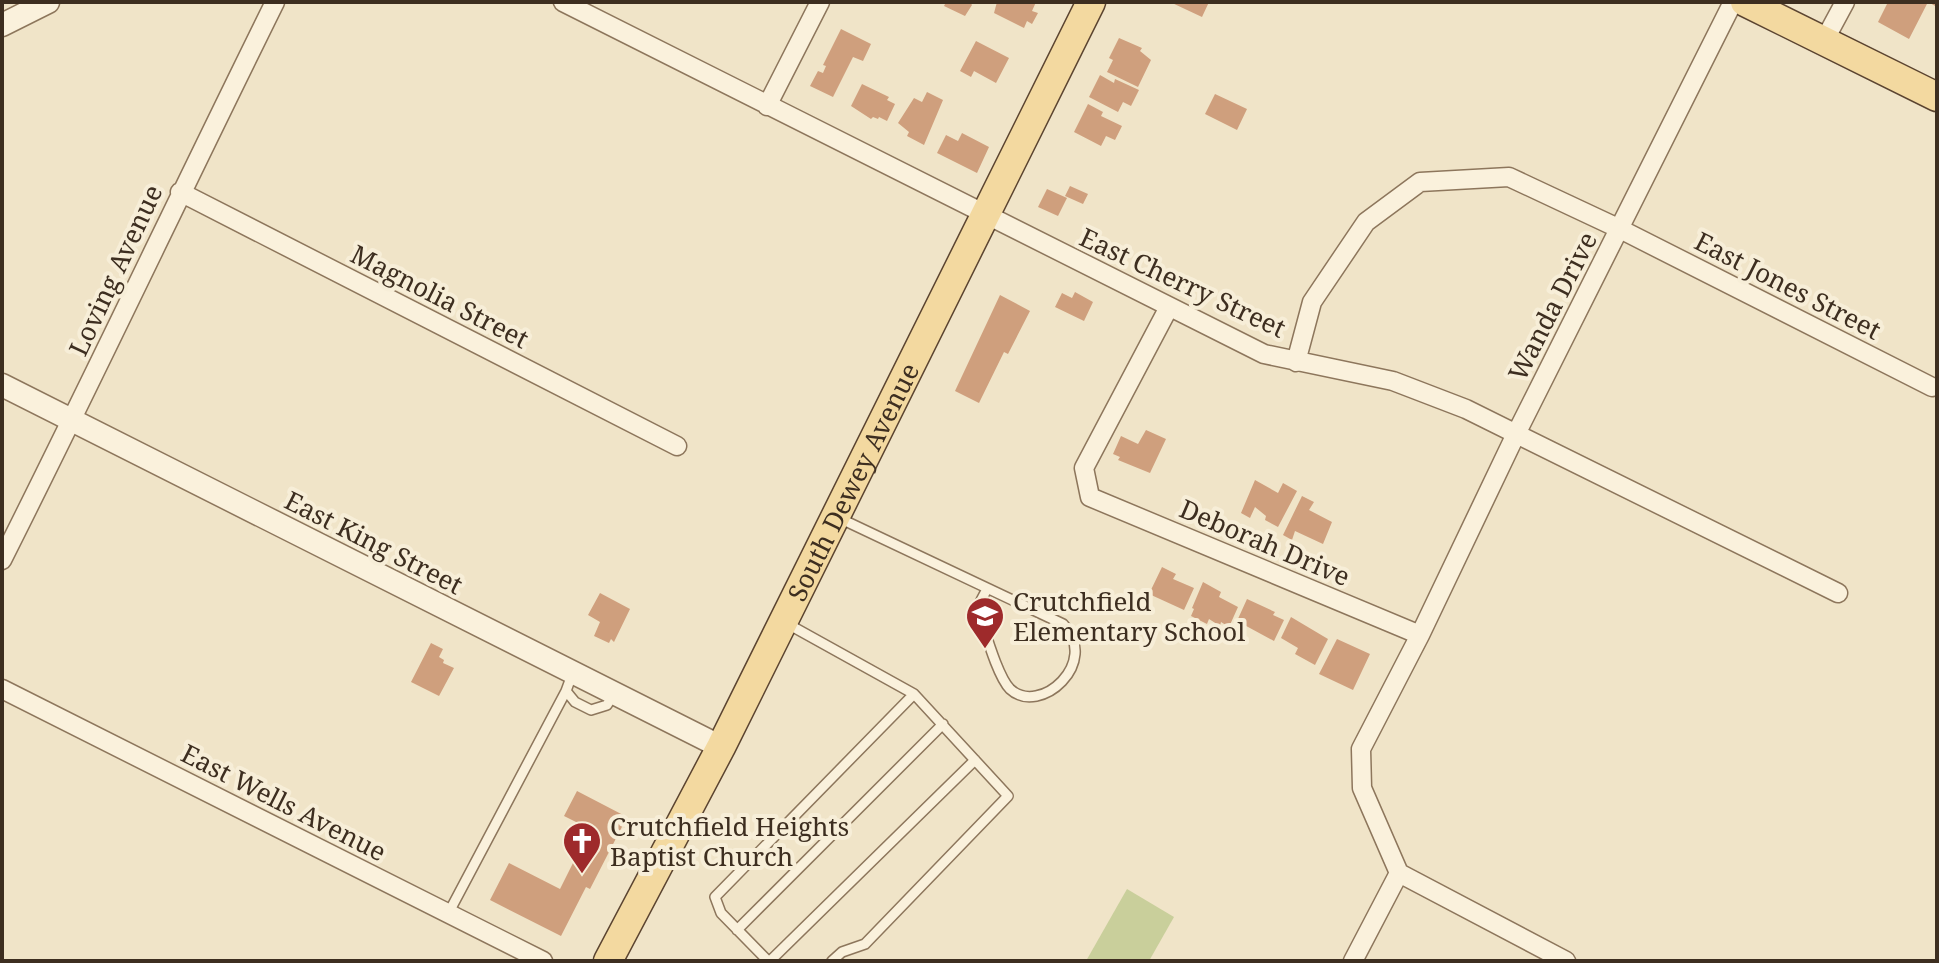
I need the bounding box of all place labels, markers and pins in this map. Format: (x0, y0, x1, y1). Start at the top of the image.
place label: Crutchfield Elementary School (1013, 583, 1245, 649)
school or university icon: Crutchfield Elementary School (964, 595, 1006, 650)
place label: Crutchfield Heights Baptist Church (610, 808, 849, 874)
church icon: Crutchfield Heights Baptist Church (561, 820, 603, 875)

